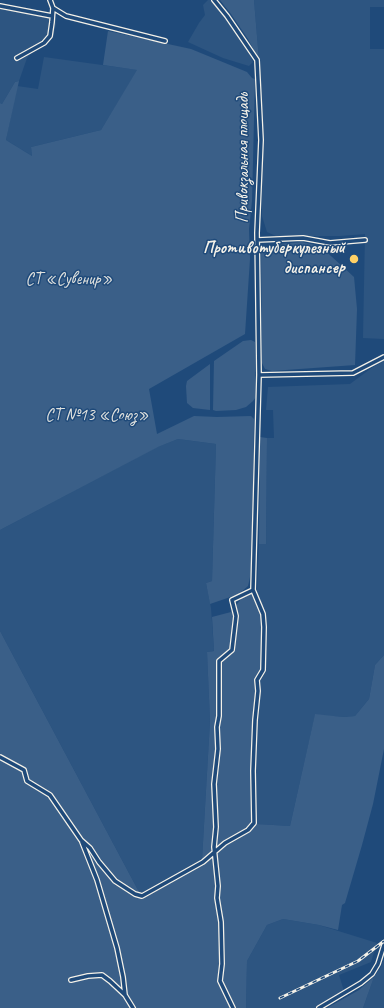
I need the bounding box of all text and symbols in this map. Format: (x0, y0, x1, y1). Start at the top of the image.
street label: Привокзальная площадь (234, 93, 254, 223)
place label: Противотуберкулезный диспансер (203, 239, 345, 279)
marker: Противотуберкулезный диспансер (348, 253, 360, 265)
park label: СТ «Сувенир» (25, 270, 113, 290)
park label: СТ №13 «Союз» (45, 406, 149, 426)

